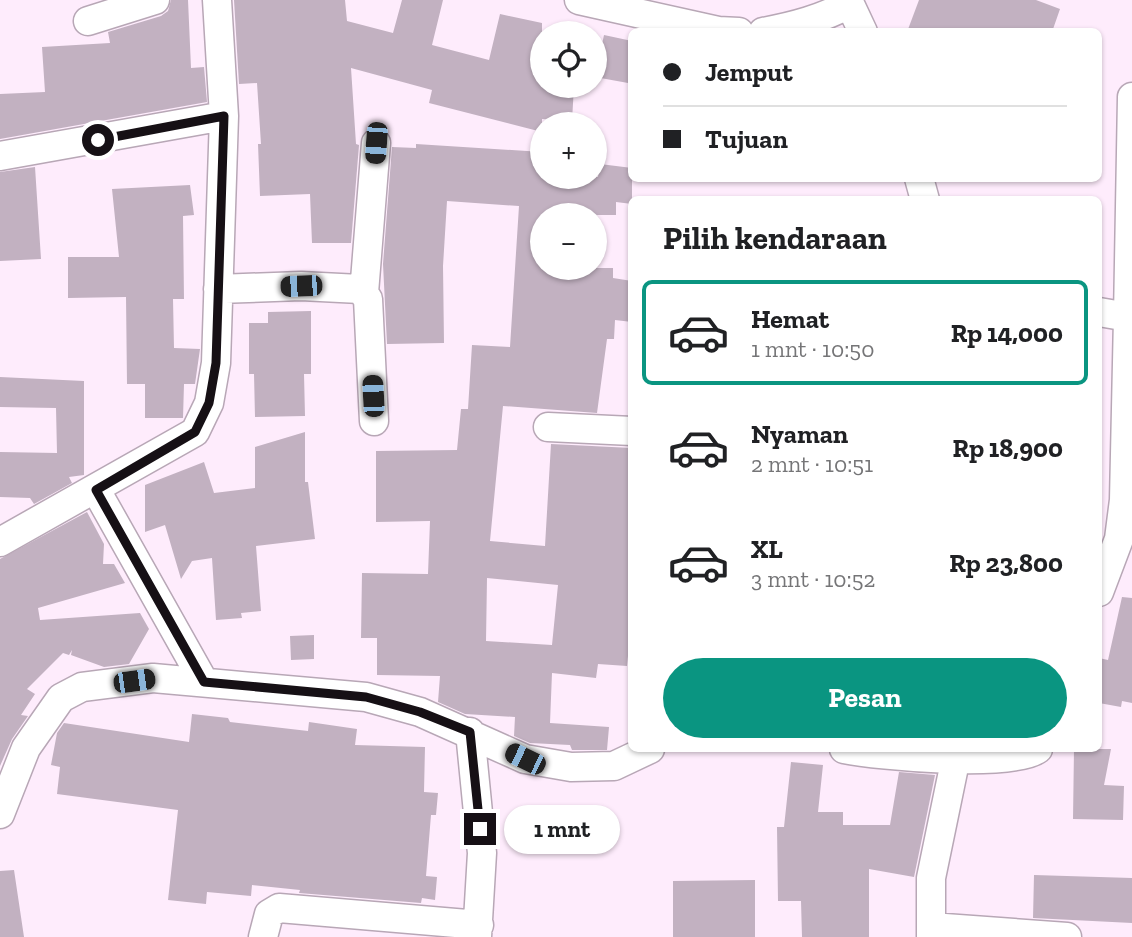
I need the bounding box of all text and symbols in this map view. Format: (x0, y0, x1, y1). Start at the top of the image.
map controls (530, 21, 607, 280)
button: locate (530, 21, 607, 98)
text: Jemput (705, 56, 793, 88)
button: + (530, 112, 607, 189)
car (365, 121, 388, 165)
text: Tujuan (705, 123, 788, 155)
route start (82, 124, 114, 156)
button: − (530, 203, 607, 280)
text: Pilih kendaraan (663, 219, 887, 257)
car (280, 275, 323, 297)
icon: car (667, 301, 730, 364)
text: Hemat (751, 303, 829, 335)
text: Rp 14,000 (951, 317, 1063, 349)
text: 1 mnt · 10:50 (751, 335, 874, 363)
car (362, 374, 385, 418)
icon: car (667, 416, 730, 479)
text: Nyaman (751, 418, 848, 450)
text: Rp 18,900 (953, 432, 1063, 464)
text: 2 mnt · 10:51 (751, 450, 873, 478)
icon: car (667, 531, 730, 594)
text: XL (751, 533, 783, 565)
text: Rp 23,800 (949, 547, 1063, 579)
text: 3 mnt · 10:52 (751, 565, 875, 593)
button: Pesan (663, 658, 1067, 738)
car (112, 668, 157, 694)
car (502, 740, 549, 778)
callout: 1 mnt (504, 804, 620, 854)
route end (464, 813, 496, 845)
text: 1 mnt (534, 815, 590, 843)

